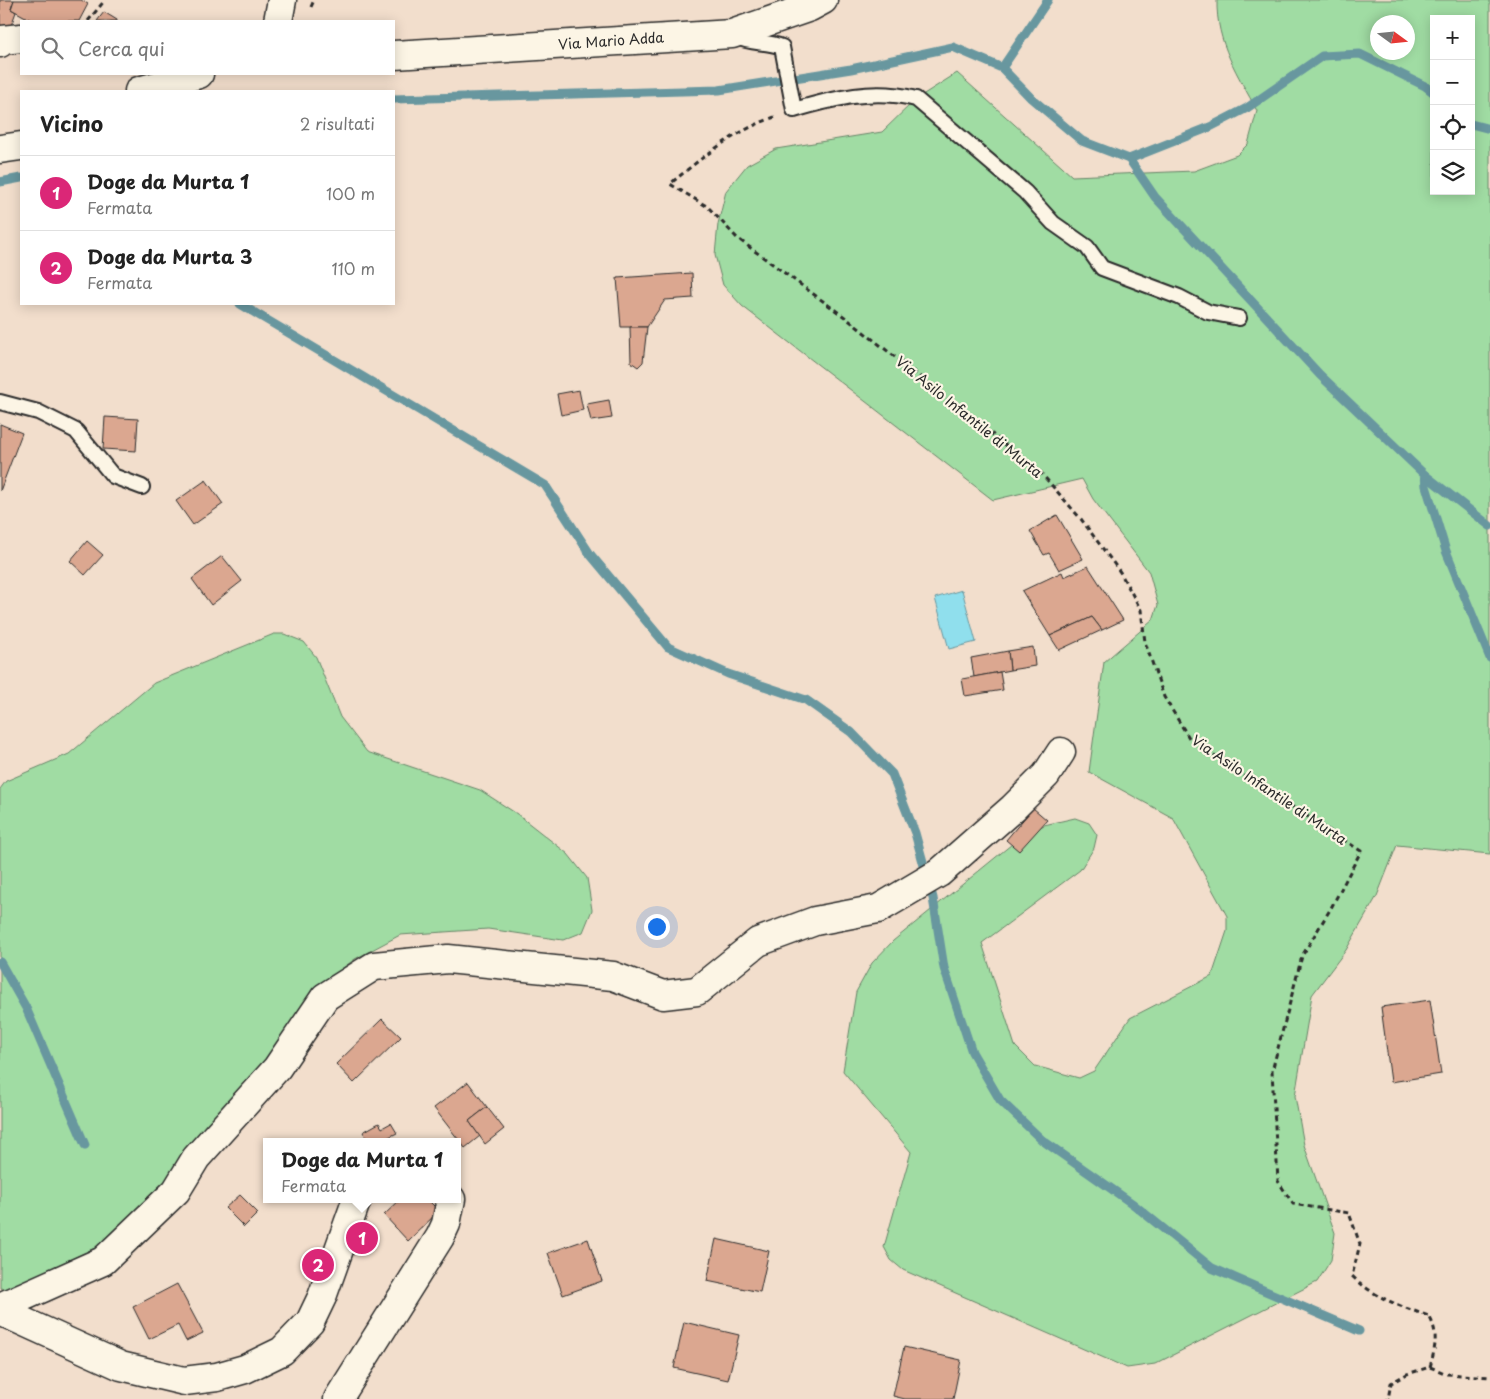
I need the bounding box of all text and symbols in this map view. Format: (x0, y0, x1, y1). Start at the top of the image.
north arrow (1370, 15, 1415, 60)
map controls (1430, 15, 1475, 195)
button: + (1430, 15, 1475, 60)
search box (20, 20, 395, 75)
street label: Via Mario Adda (557, 26, 665, 55)
icon: search (38, 34, 66, 62)
text: Cerca qui (78, 34, 165, 62)
button: − (1430, 60, 1475, 105)
button: locate (1430, 105, 1475, 150)
text: Vicino (40, 107, 103, 139)
text: 2 risultati (300, 111, 375, 135)
button: layers (1430, 150, 1475, 195)
text: Doge da Murta 1 (87, 167, 249, 195)
text: 1 (52, 181, 60, 205)
text: 100 m (326, 181, 375, 205)
text: Fermata (87, 195, 152, 219)
text: Doge da Murta 3 (87, 242, 253, 270)
text: 2 (50, 256, 62, 280)
text: 110 m (332, 256, 375, 280)
text: Fermata (87, 270, 152, 294)
street label: Via Asilo Infantile di Murta (891, 351, 1047, 483)
street label: Via Asilo Infantile di Murta (1187, 730, 1351, 850)
your location (644, 914, 670, 940)
popup (263, 1138, 461, 1203)
text: Doge da Murta 1 (281, 1145, 443, 1173)
text: Fermata (281, 1173, 346, 1197)
pin: 1 (346, 1219, 378, 1257)
pin: 2 (302, 1246, 334, 1284)

